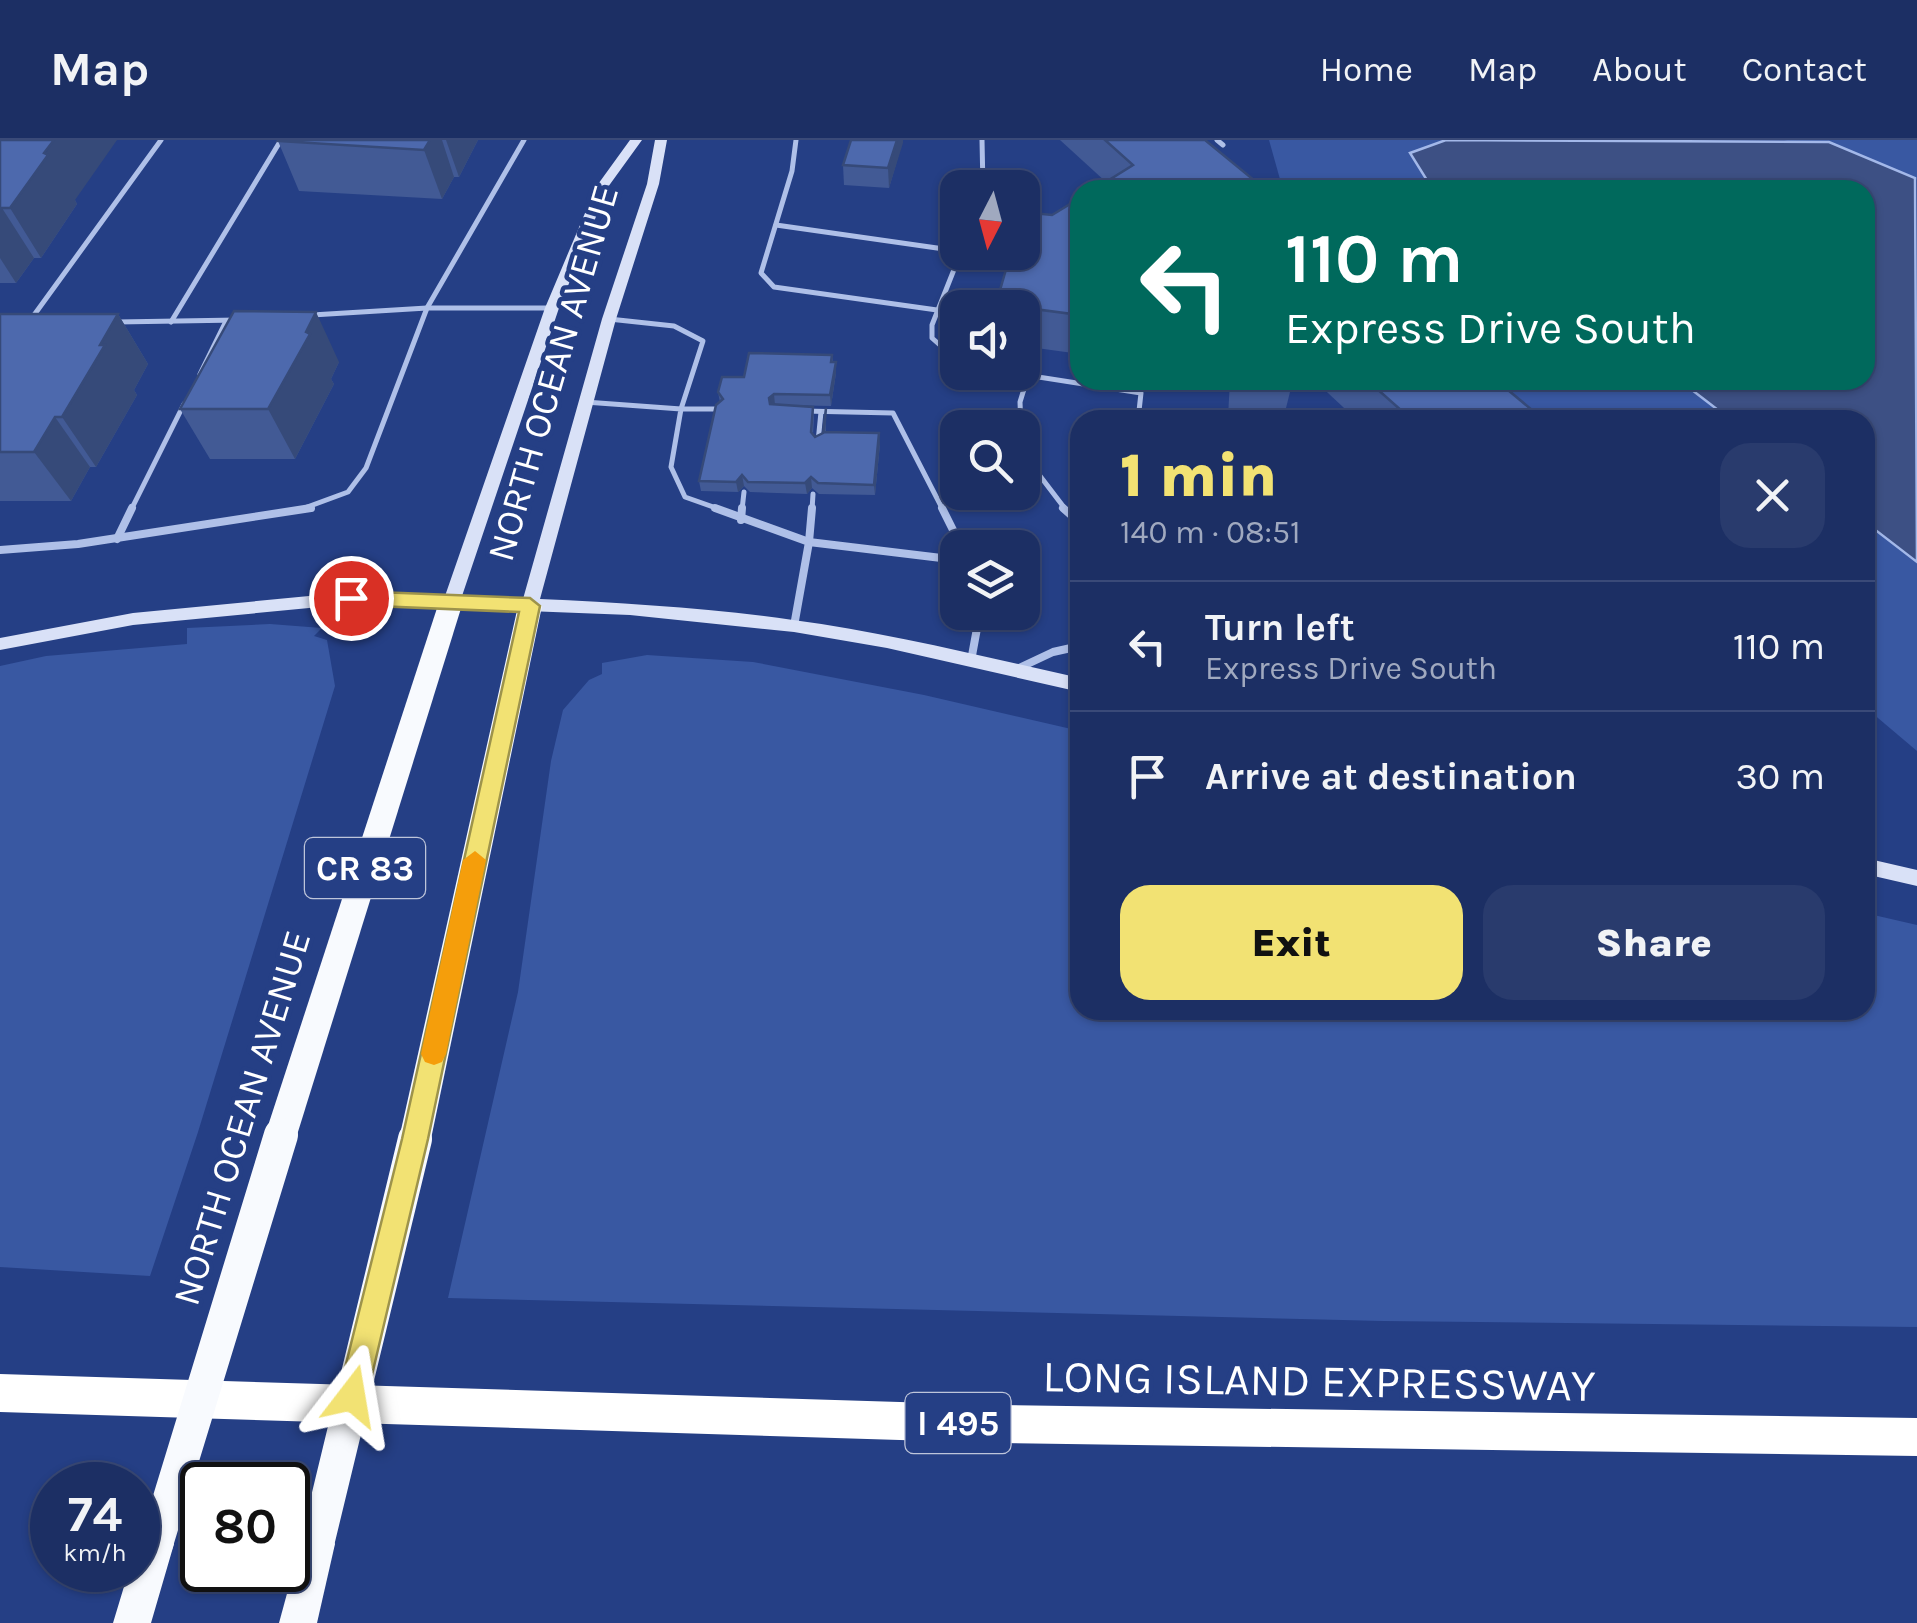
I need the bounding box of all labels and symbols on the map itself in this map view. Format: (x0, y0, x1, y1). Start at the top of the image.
north arrow (940, 170, 1040, 270)
street label: NORTH OCEAN AVENUE (478, 180, 628, 566)
pin (309, 556, 394, 641)
road number: CR 83 (305, 838, 425, 898)
street label: NORTH OCEAN AVENUE (164, 925, 320, 1311)
position arrow (300, 1344, 404, 1448)
street label: LONG ISLAND EXPRESSWAY (1042, 1350, 1596, 1412)
road number: I 495 (906, 1393, 1010, 1453)
speed limit sign: 80 (180, 1462, 310, 1592)

